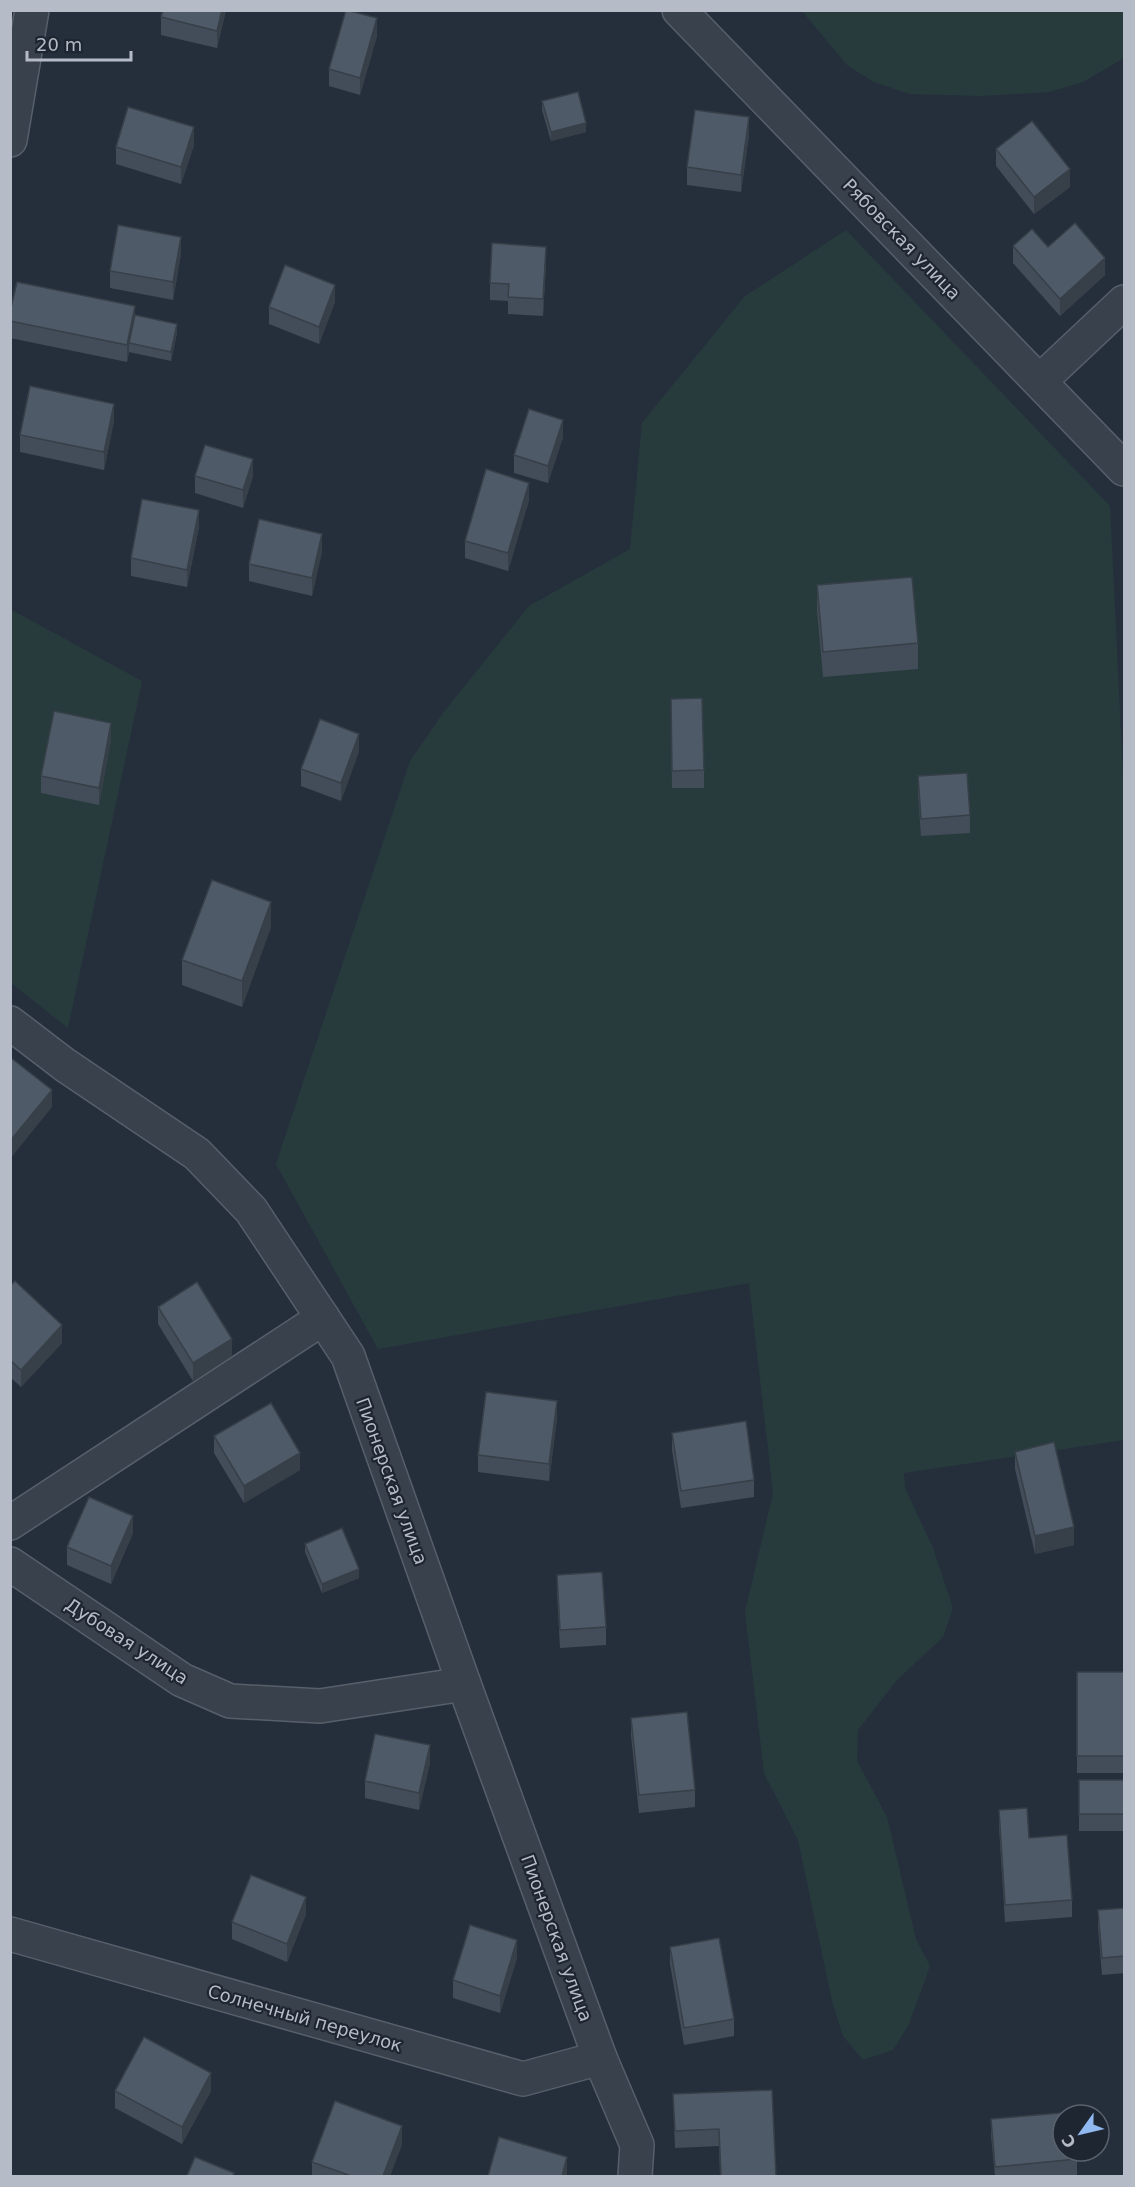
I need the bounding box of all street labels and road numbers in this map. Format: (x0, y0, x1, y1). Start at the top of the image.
street label: Рябовская улица (839, 174, 965, 304)
street label: Пионерская улица (352, 1395, 432, 1567)
street label: Дубовая улица (62, 1593, 192, 1689)
street label: Пионерская улица (517, 1852, 597, 2024)
street label: Солнечный переулок (205, 1980, 405, 2056)

